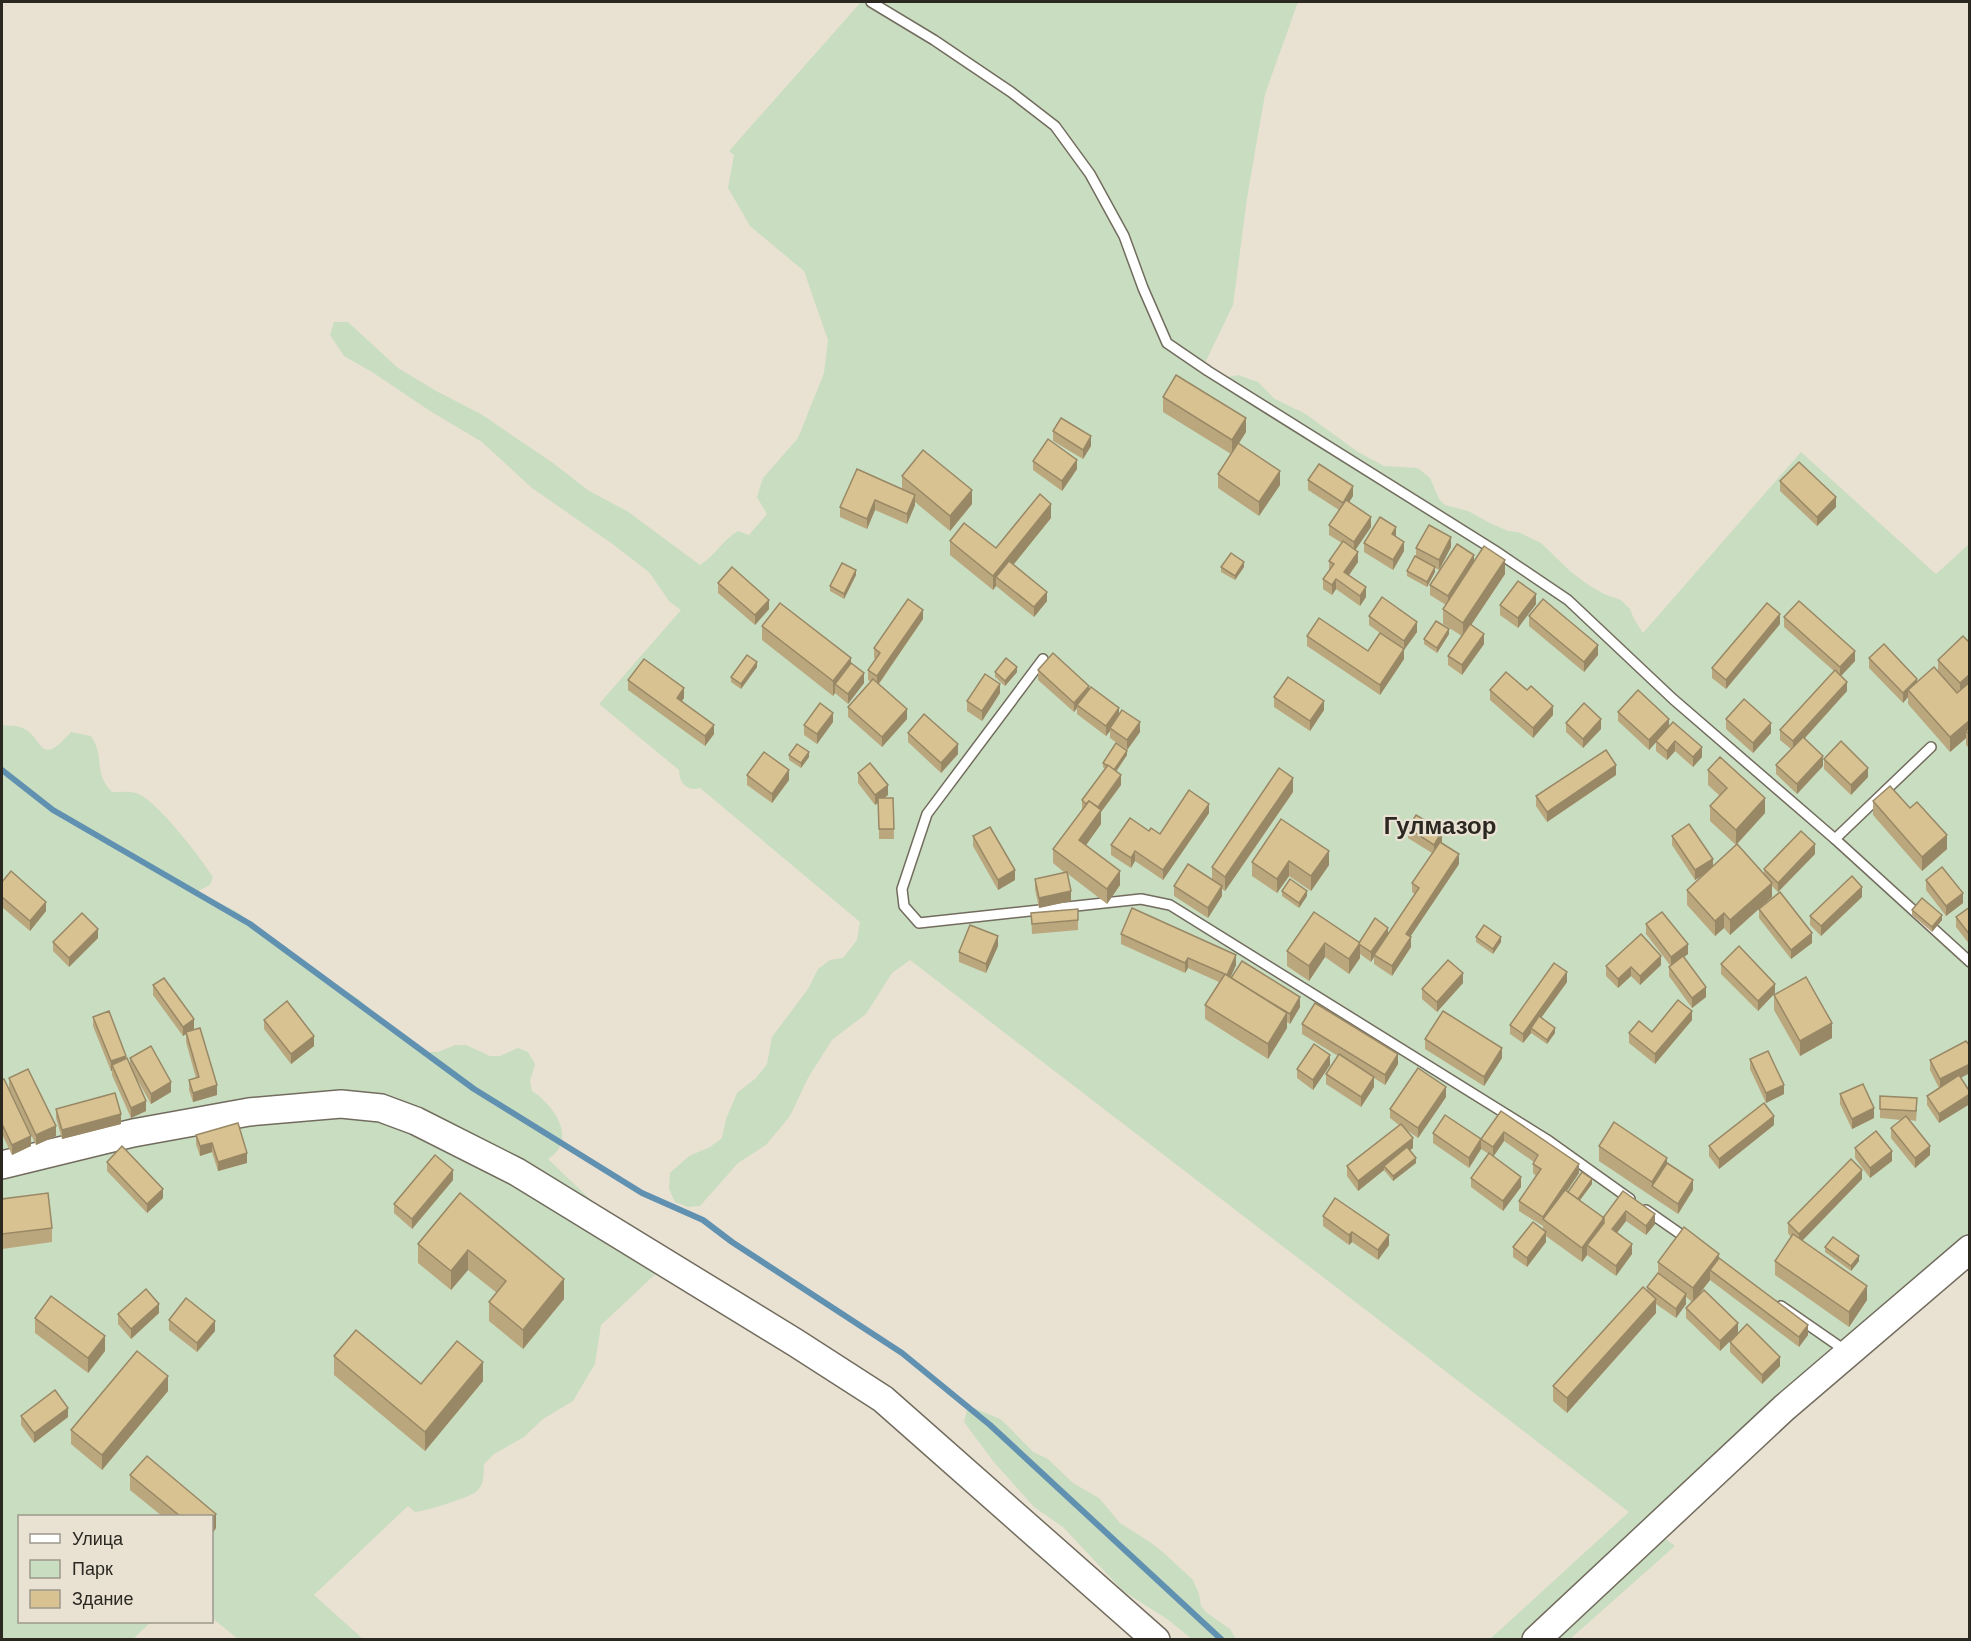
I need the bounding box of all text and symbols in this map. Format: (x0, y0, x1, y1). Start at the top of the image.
district label: Гулмазор (1384, 810, 1496, 839)
legend (18, 1515, 213, 1623)
text: Улица (72, 1527, 124, 1549)
text: Парк (72, 1557, 113, 1579)
text: Здание (72, 1587, 133, 1609)

